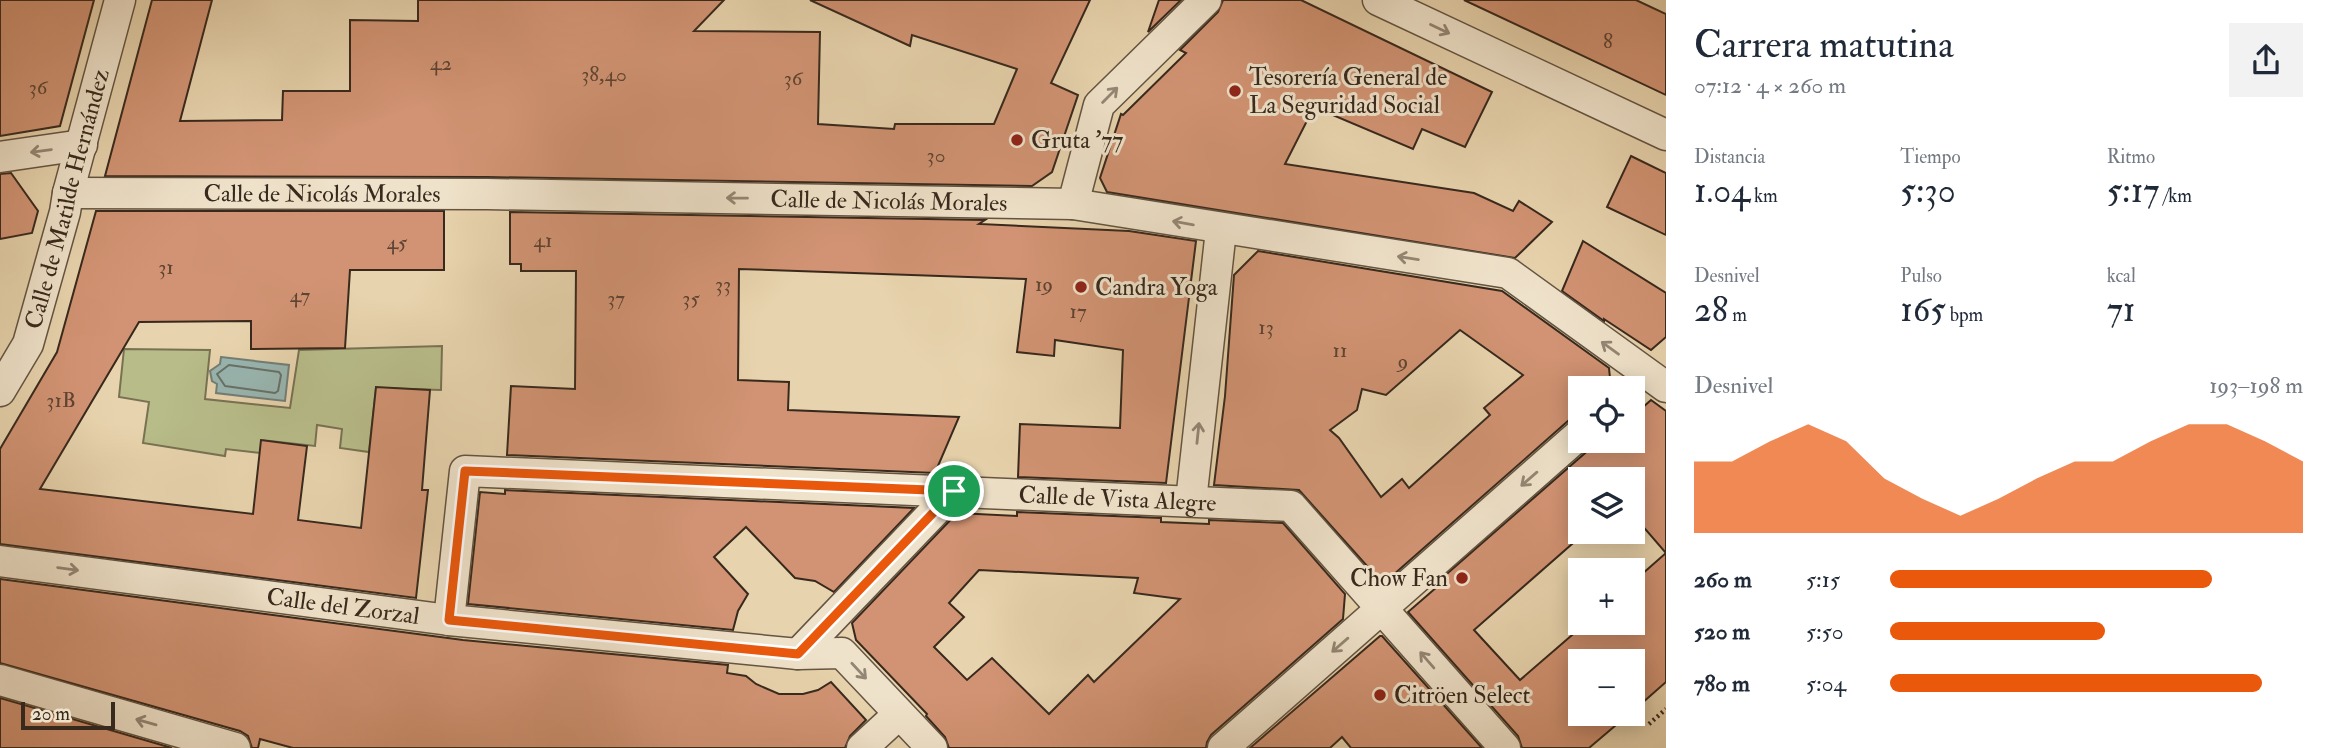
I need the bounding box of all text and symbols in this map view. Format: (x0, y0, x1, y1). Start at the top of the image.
text: Carrera matutina (1694, 21, 1954, 69)
one-way arrow (1428, 23, 1450, 36)
button: share (2229, 23, 2303, 97)
house number: 8 (1603, 28, 1613, 55)
house number: 42 (430, 50, 452, 77)
house number: 38,40 (581, 61, 627, 88)
place label: Tesorería General de La Seguridad Social (1249, 62, 1447, 121)
street label: Calle de Matilde Hernández (18, 65, 117, 333)
house number: 36 (784, 65, 804, 92)
text: 07:12 · 4 × 260 m (1694, 71, 1846, 100)
house number: 36 (29, 74, 49, 101)
marker: Tesorería General de La Seguridad Social (1227, 83, 1243, 99)
one-way arrow (1101, 87, 1118, 104)
place label: Gruta '77 (1031, 125, 1123, 156)
marker: Gruta '77 (1009, 132, 1025, 148)
house number: 30 (927, 142, 945, 169)
one-way arrow (30, 145, 53, 158)
text: Distancia (1694, 145, 1765, 169)
text: Tiempo (1900, 145, 1961, 169)
text: Ritmo (2107, 145, 2155, 169)
text: 1.04 (1694, 169, 1750, 213)
text: 5:30 (1900, 169, 1956, 213)
text: 5:17 (2107, 169, 2159, 213)
street label: Calle de Nicolás Morales (203, 178, 441, 210)
street label: Calle de Nicolás Morales (770, 184, 1008, 219)
text: km (1750, 184, 1778, 208)
text: /km (2159, 184, 2192, 208)
one-way arrow (726, 192, 749, 205)
one-way arrow (1172, 216, 1195, 229)
house number: 41 (534, 227, 552, 254)
house number: 45 (387, 229, 408, 256)
one-way arrow (1397, 251, 1420, 264)
house number: 31 (158, 254, 174, 281)
text: Desnivel (1694, 264, 1760, 288)
text: Pulso (1900, 264, 1942, 288)
text: kcal (2107, 264, 2136, 288)
house number: 33 (715, 271, 731, 298)
house number: 19 (1035, 271, 1053, 298)
place label: Candra Yoga (1095, 272, 1219, 303)
marker: Candra Yoga (1073, 279, 1089, 295)
house number: 47 (290, 282, 311, 309)
house number: 37 (607, 285, 625, 312)
house number: 35 (682, 285, 700, 312)
text: 28 (1694, 288, 1728, 332)
text: 165 (1900, 288, 1946, 332)
text: 71 (2107, 288, 2135, 332)
house number: 17 (1069, 298, 1087, 325)
text: m (1728, 303, 1747, 327)
text: bpm (1946, 303, 1983, 327)
house number: 13 (1258, 314, 1274, 341)
house number: 11 (1333, 337, 1348, 364)
one-way arrow (1601, 341, 1620, 355)
house number: 9 (1396, 348, 1408, 375)
text: Desnivel (1694, 371, 1773, 400)
text: 193–198 m (2209, 371, 2303, 400)
map controls (1568, 376, 1645, 726)
button: locate (1568, 376, 1645, 453)
house number: 31B (46, 387, 76, 414)
one-way arrow (1192, 423, 1205, 445)
pin (924, 461, 984, 521)
button: layers (1568, 467, 1645, 544)
one-way arrow (1520, 471, 1538, 487)
icon: arrive (935, 472, 973, 510)
street label: Calle de Vista Alegre (1018, 479, 1217, 519)
button: + (1568, 558, 1645, 635)
one-way arrow (56, 563, 79, 576)
place label: Chow Fan (1350, 563, 1448, 594)
text: 260 m (1694, 565, 1752, 594)
text: 5:15 (1806, 565, 1840, 594)
marker: Chow Fan (1454, 570, 1470, 586)
street label: Calle del Zorzal (265, 581, 421, 632)
text: 520 m (1694, 617, 1750, 646)
text: 5:50 (1806, 617, 1844, 646)
one-way arrow (1331, 637, 1349, 653)
button: − (1568, 649, 1645, 726)
one-way arrow (1419, 652, 1436, 669)
one-way arrow (850, 662, 867, 679)
text: 780 m (1694, 669, 1750, 698)
text: 5:04 (1806, 669, 1846, 698)
place label: Citröen Select (1394, 680, 1530, 711)
marker: Citröen Select (1372, 687, 1388, 703)
scale bar (21, 699, 116, 731)
text: 20 m (32, 702, 70, 726)
one-way arrow (136, 715, 158, 728)

